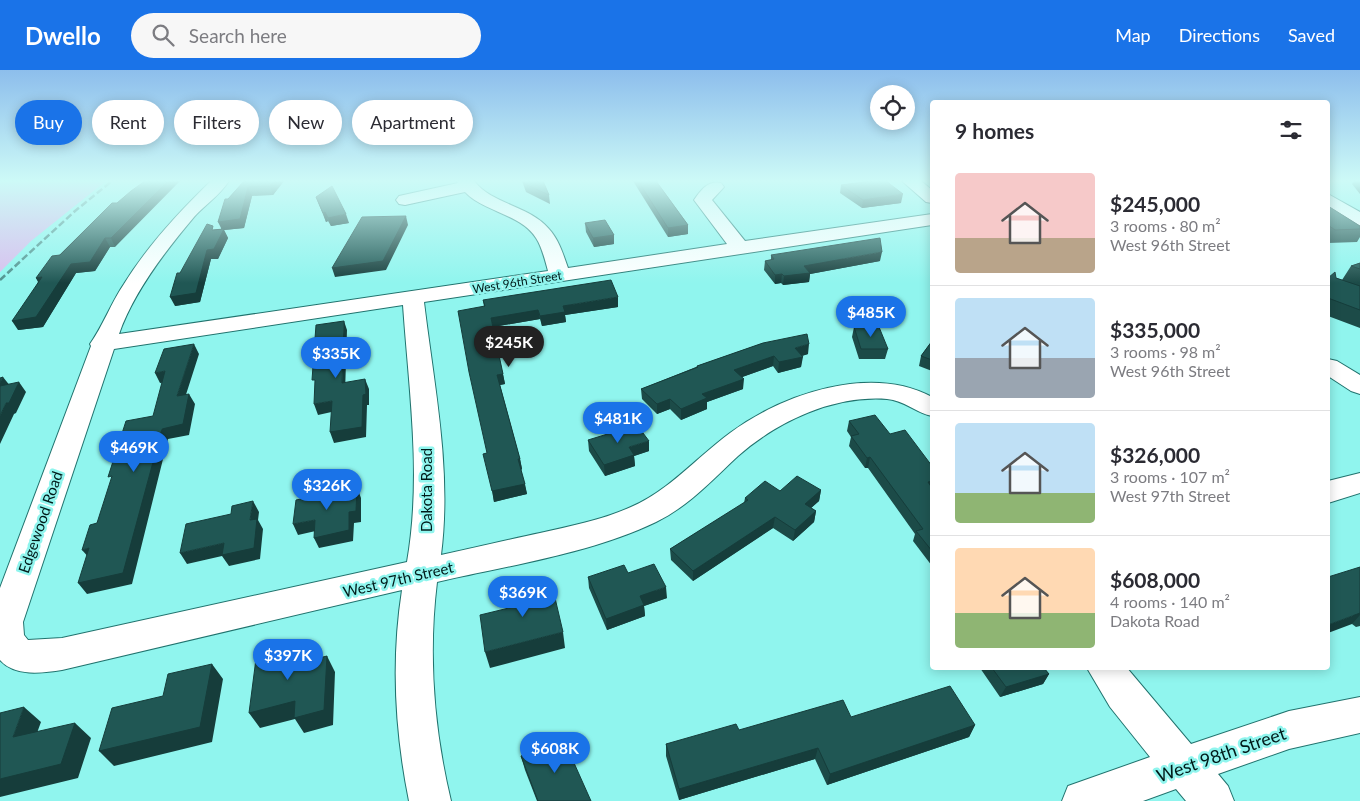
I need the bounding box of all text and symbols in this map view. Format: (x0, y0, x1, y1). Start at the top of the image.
search box (131, 13, 481, 58)
text: Dwello (25, 21, 101, 50)
icon: search (149, 21, 177, 49)
text: Search here (189, 24, 287, 47)
text: Map (1115, 24, 1151, 46)
text: Directions (1179, 24, 1260, 46)
text: Saved (1288, 24, 1335, 46)
map controls (870, 85, 915, 130)
button: locate (870, 85, 915, 130)
chip: Buy (15, 100, 82, 145)
chip: Rent (92, 100, 164, 145)
chip: Filters (174, 100, 259, 145)
chip: New (269, 100, 342, 145)
chip: Apartment (352, 100, 473, 145)
icon: filters (1277, 116, 1305, 144)
text: 9 homes (955, 118, 1034, 143)
text: $245,000 (1110, 191, 1200, 216)
icon: home (995, 193, 1055, 253)
text: 3 rooms · 80 m² (1110, 216, 1221, 235)
text: West 96th Street (1110, 235, 1230, 254)
street label: West 96th Street (471, 267, 563, 296)
pin: $485K (836, 296, 906, 338)
text: $485K (847, 302, 895, 321)
text: $335,000 (1110, 317, 1200, 342)
icon: home (995, 318, 1055, 378)
pin: $245K (474, 326, 544, 368)
text: $245K (485, 332, 533, 351)
pin: $335K (301, 336, 371, 379)
text: 3 rooms · 98 m² (1110, 342, 1221, 361)
text: $335K (312, 343, 360, 362)
text: West 96th Street (1110, 361, 1230, 380)
pin: $481K (583, 402, 653, 444)
text: $481K (594, 408, 642, 427)
pin: $469K (99, 430, 169, 473)
text: $469K (110, 437, 158, 456)
text: $326,000 (1110, 442, 1200, 467)
icon: home (995, 443, 1055, 503)
street label: Dakota Road (417, 448, 435, 532)
text: 3 rooms · 107 m² (1110, 467, 1230, 486)
pin: $326K (292, 468, 362, 511)
street label: Edgewood Road (14, 469, 66, 575)
text: $326K (303, 475, 351, 494)
text: West 97th Street (1110, 486, 1230, 505)
street label: West 97th Street (341, 557, 456, 600)
text: $608,000 (1110, 567, 1200, 592)
icon: home (995, 568, 1055, 628)
pin: $369K (488, 576, 558, 618)
text: $369K (499, 582, 547, 601)
text: 4 rooms · 140 m² (1110, 592, 1230, 611)
text: Dakota Road (1110, 611, 1200, 630)
pin: $397K (253, 638, 323, 681)
text: $397K (264, 645, 312, 664)
street label: West 98th Street (1153, 721, 1289, 786)
pin: $608K (520, 732, 590, 774)
text: $608K (531, 738, 579, 757)

